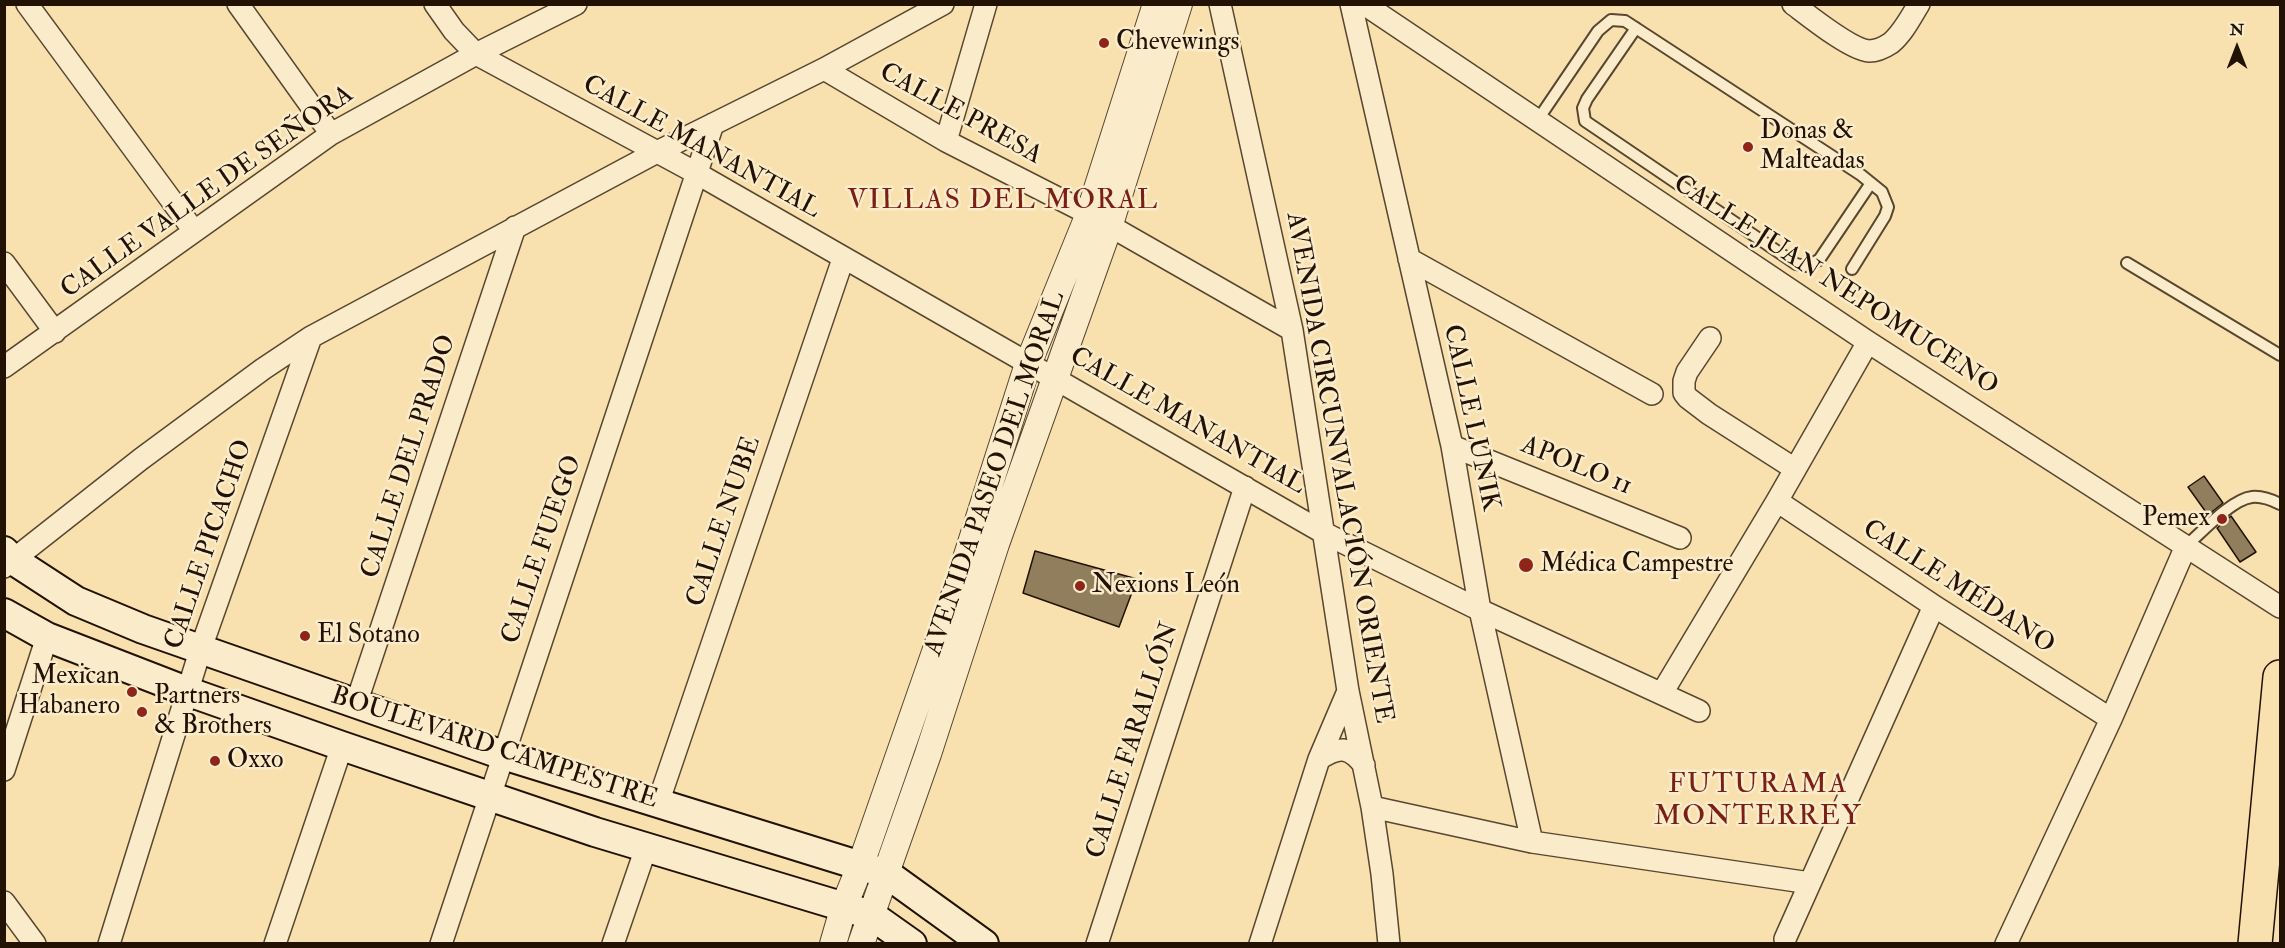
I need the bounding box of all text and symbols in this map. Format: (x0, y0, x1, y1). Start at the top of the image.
north arrow (2207, 18, 2267, 78)
text: N (2230, 20, 2244, 40)
place label: Chevewings (1116, 27, 1239, 59)
marker: Chevewings (1097, 36, 1111, 50)
street label: CALLE PRESA (873, 57, 1047, 173)
street label: CALLE MANANTIAL (577, 70, 825, 226)
street label: CALLE VALLE DE SEÑORA (56, 80, 360, 306)
place label: Donas & Malteadas (1760, 116, 1865, 178)
marker: Donas & Malteadas (1741, 140, 1755, 154)
street label: CALLE JUAN NEPOMUCENO (1667, 169, 2003, 403)
district label: VILLAS DEL MORAL (847, 185, 1159, 219)
street label: AVENIDA CIRCUNVALACIÓN ORIENTE (1278, 210, 1398, 726)
street label: AVENIDA PASEO DEL MORAL (919, 288, 1073, 660)
street label: CALLE LUNIK (1435, 322, 1505, 514)
street label: CALLE DEL PRADO (356, 331, 464, 583)
street label: CALLE MANANTIAL (1064, 342, 1310, 502)
street label: APOLO 11 (1516, 431, 1636, 503)
street label: CALLE NUBE (681, 433, 769, 611)
street label: CALLE PICACHO (160, 436, 260, 654)
street label: CALLE FUEGO (496, 452, 590, 648)
place label: Pemex (2142, 503, 2210, 535)
marker: Pemex (2215, 512, 2229, 526)
street label: CALLE MÉDANO (1856, 514, 2060, 662)
place label: Médica Campestre (1540, 549, 1733, 581)
marker: Médica Campestre (1517, 556, 1535, 574)
place label: Nexions León (1092, 570, 1240, 602)
marker: Nexions León (1073, 579, 1087, 593)
street label: CALLE FARALLÓN (1081, 619, 1187, 863)
place label: El Sotano (317, 620, 420, 652)
marker: El Sotano (298, 629, 312, 643)
place label: Mexican Habanero (18, 661, 120, 722)
place label: Partners & Brothers (154, 681, 272, 742)
street label: BOULEVARD CAMPESTRE (327, 681, 661, 817)
marker: Mexican Habanero (125, 685, 139, 699)
marker: Partners & Brothers (135, 705, 149, 719)
place label: Oxxo (227, 745, 284, 777)
marker: Oxxo (208, 754, 222, 768)
district label: FUTURAMA MONTERREY (1654, 769, 1862, 835)

